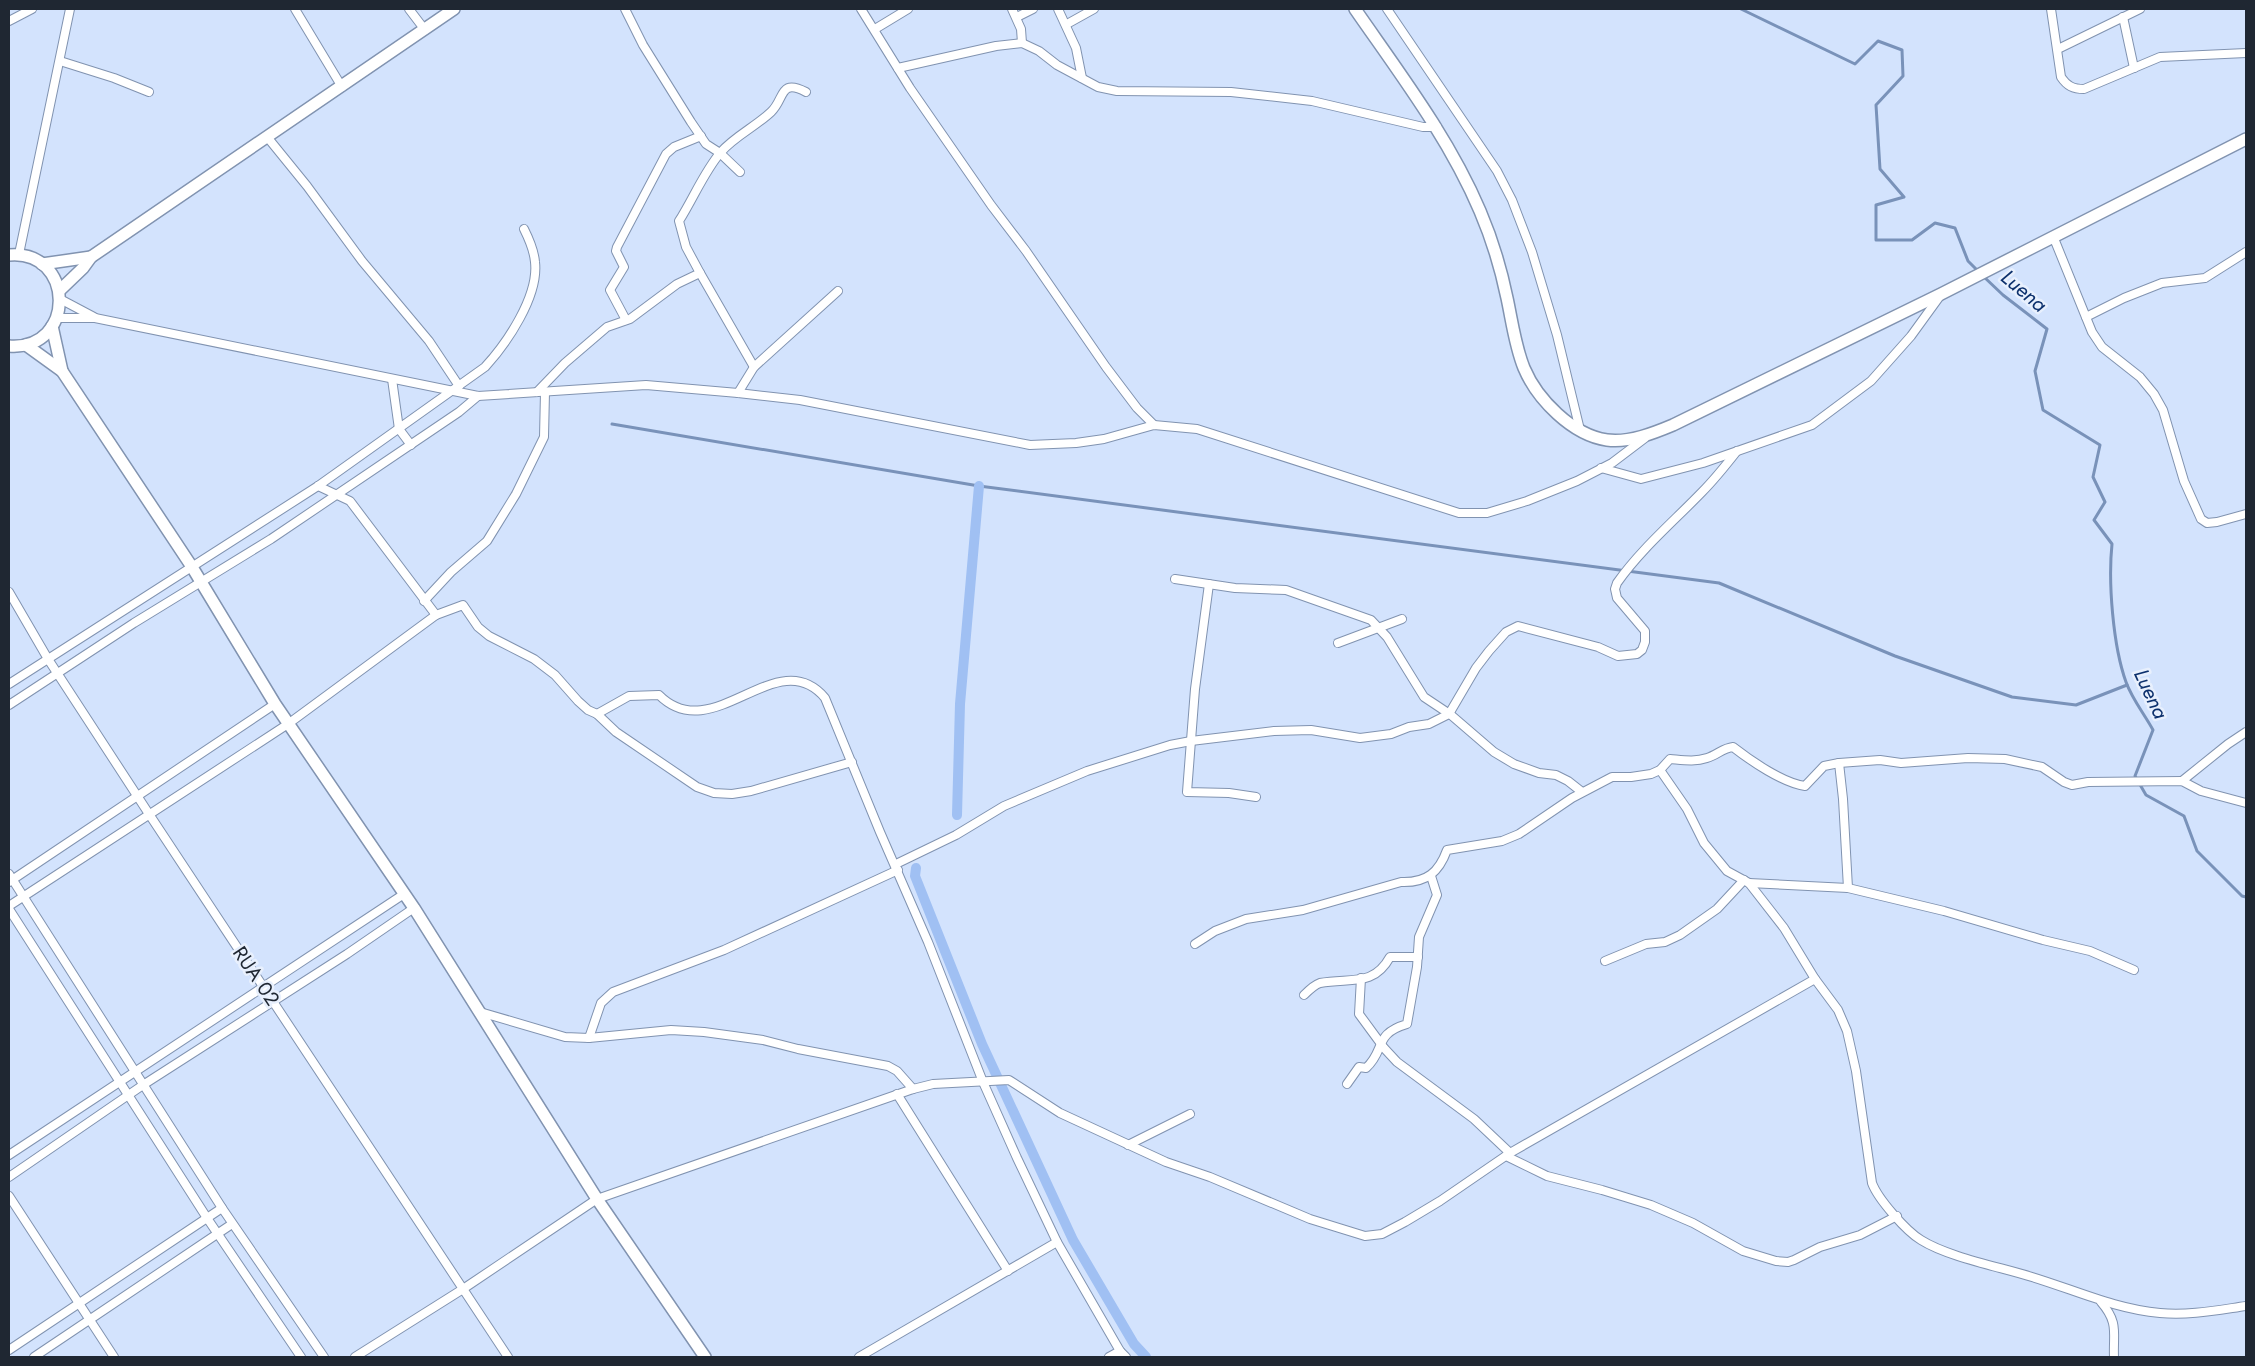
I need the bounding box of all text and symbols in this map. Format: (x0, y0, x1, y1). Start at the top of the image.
water label: Luena (1994, 263, 2054, 320)
water label: Luena (2126, 664, 2176, 724)
street label: RUA 02 (225, 940, 287, 1012)

